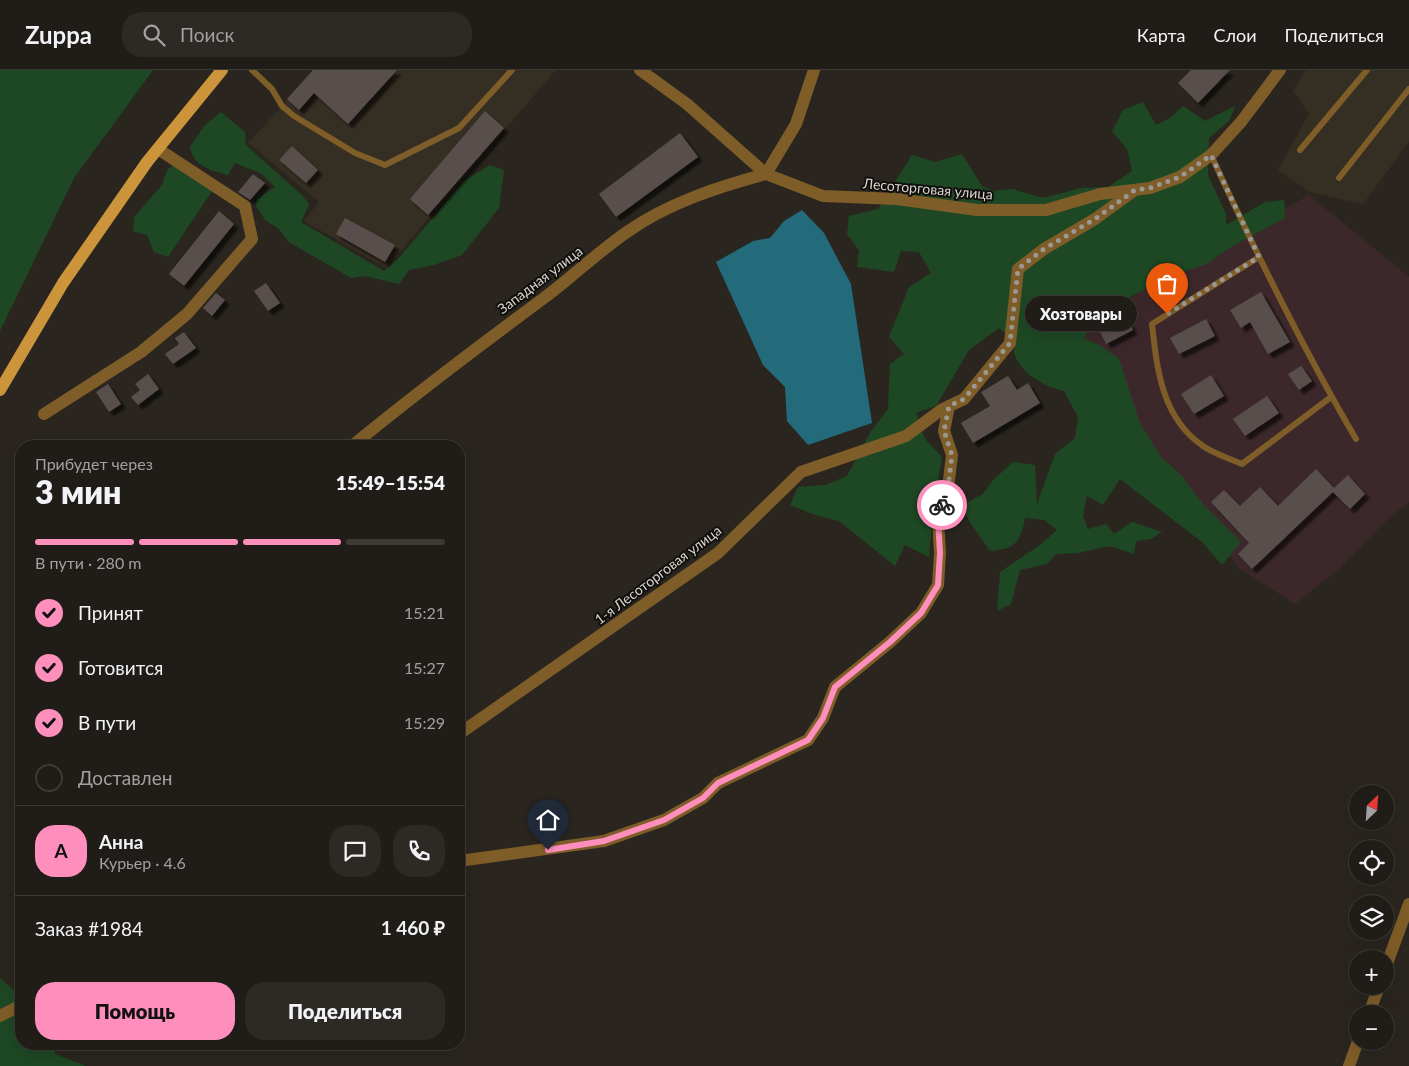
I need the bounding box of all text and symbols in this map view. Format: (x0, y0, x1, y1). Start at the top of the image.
search box (122, 12, 472, 57)
text: Zuppa (25, 20, 92, 49)
icon: search (140, 21, 168, 49)
text: Поиск (180, 23, 234, 46)
text: Карта (1137, 24, 1185, 46)
text: Слои (1213, 24, 1257, 46)
text: Поделиться (1285, 24, 1384, 46)
street label: Лесоторговая улица (861, 174, 994, 203)
street label: Западная улица (494, 242, 586, 317)
pin (1146, 263, 1188, 314)
icon: bag (1153, 270, 1181, 298)
callout: Хозтовары (1024, 296, 1137, 332)
text: Хозтовары (1040, 304, 1122, 323)
text: Прибудет через (35, 454, 153, 473)
text: 15:49–15:54 (336, 471, 445, 494)
text: 3 мин (35, 472, 121, 511)
courier (917, 480, 967, 530)
icon: bike (928, 491, 956, 519)
street label: 1-я Лесоторговая улица (591, 521, 724, 628)
text: В пути · 280 m (35, 553, 141, 572)
icon: check (35, 599, 63, 627)
text: Принят (78, 601, 143, 624)
text: 15:21 (404, 603, 445, 622)
icon: check (35, 654, 63, 682)
text: Готовится (78, 656, 163, 679)
text: 15:27 (404, 658, 445, 677)
icon: check (35, 709, 63, 737)
text: В пути (78, 711, 136, 734)
text: 15:29 (404, 713, 445, 732)
text: Доставлен (78, 766, 172, 789)
north arrow (1349, 785, 1394, 830)
map controls (1349, 785, 1394, 1050)
pin (527, 799, 569, 850)
icon: home (534, 806, 562, 834)
button: chat (329, 825, 381, 877)
button: phone (393, 825, 445, 877)
text: Анна (99, 830, 143, 853)
text: А (54, 839, 68, 862)
button: locate (1349, 840, 1394, 885)
text: Курьер · 4.6 (99, 853, 186, 872)
button: layers (1349, 895, 1394, 940)
text: 1 460 ₽ (381, 916, 445, 939)
text: Заказ #1984 (35, 917, 143, 940)
button: + (1349, 950, 1394, 995)
button: Помощь (35, 982, 235, 1040)
button: Поделиться (245, 982, 445, 1040)
button: − (1349, 1005, 1394, 1050)

